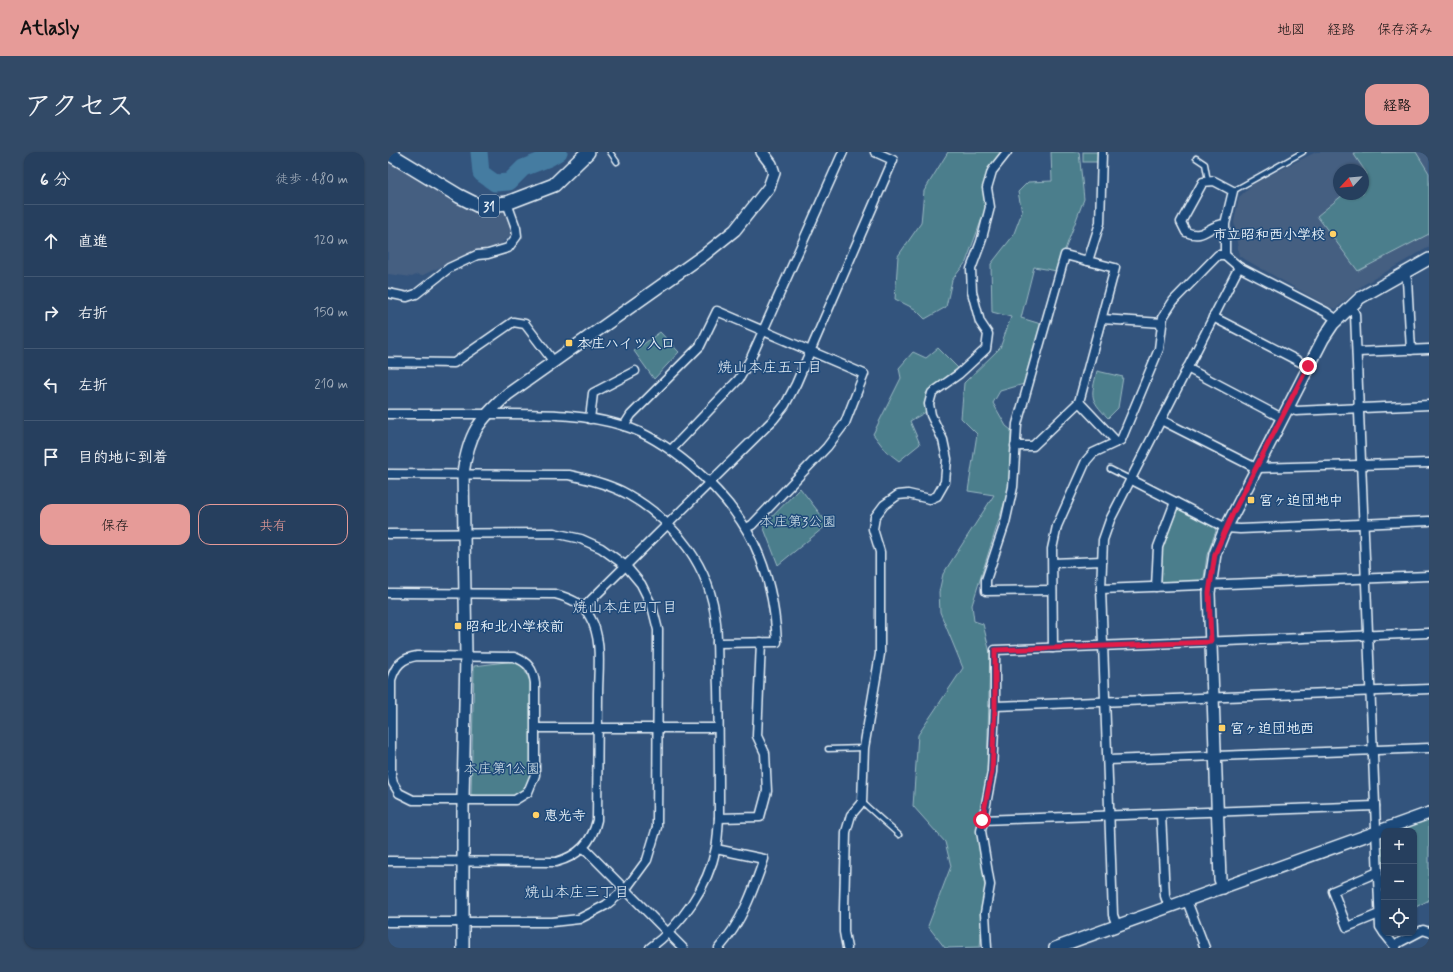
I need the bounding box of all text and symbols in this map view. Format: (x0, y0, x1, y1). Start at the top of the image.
text: Atlasly (20, 16, 79, 41)
text: 地図 (1277, 21, 1305, 39)
text: 経路 (1327, 21, 1355, 39)
text: 保存済み (1377, 21, 1433, 39)
button: 経路 (1365, 84, 1429, 125)
text: アクセス (24, 89, 134, 126)
north arrow (1333, 164, 1369, 200)
text: 6 分 (40, 169, 70, 191)
text: 徒歩 · 480 m (276, 171, 348, 188)
road number: 31 (479, 195, 499, 217)
place label: 市立昭和西小学校 (1213, 226, 1325, 244)
marker: 市立昭和西小学校 (1328, 229, 1338, 239)
icon: ahead (40, 230, 62, 252)
text: 直進 (78, 232, 108, 252)
text: 120 m (314, 232, 348, 249)
icon: right (40, 302, 62, 324)
text: 右折 (78, 304, 108, 324)
text: 150 m (314, 304, 348, 321)
place label: 本庄ハイツ入口 (577, 335, 675, 353)
marker: 本庄ハイツ入口 (564, 338, 574, 348)
route end (1299, 357, 1317, 375)
district label: 焼山本庄五丁目 (717, 358, 823, 378)
icon: left (40, 374, 62, 396)
text: 左折 (78, 376, 108, 396)
text: 210 m (314, 376, 348, 393)
icon: arrive (40, 446, 62, 468)
text: 目的地に到着 (78, 448, 168, 468)
place label: 宮ヶ迫団地中 (1259, 492, 1343, 510)
marker: 宮ヶ迫団地中 (1246, 495, 1256, 505)
button: 保存 (40, 504, 190, 545)
button: 共有 (198, 504, 348, 545)
park label: 本庄第3公園 (760, 513, 836, 531)
district label: 焼山本庄四丁目 (572, 598, 678, 618)
place label: 昭和北小学校前 (466, 618, 564, 636)
marker: 昭和北小学校前 (453, 621, 463, 631)
place label: 宮ヶ迫団地西 (1230, 720, 1314, 738)
marker: 宮ヶ迫団地西 (1217, 723, 1227, 733)
park label: 本庄第1公園 (464, 760, 540, 778)
place label: 恵光寺 (544, 807, 586, 825)
marker: 恵光寺 (531, 810, 541, 820)
route start (973, 811, 991, 829)
map controls (1381, 828, 1417, 936)
button: + (1381, 828, 1417, 864)
button: − (1381, 864, 1417, 900)
district label: 焼山本庄三丁目 (524, 883, 630, 903)
button: locate (1381, 900, 1417, 936)

